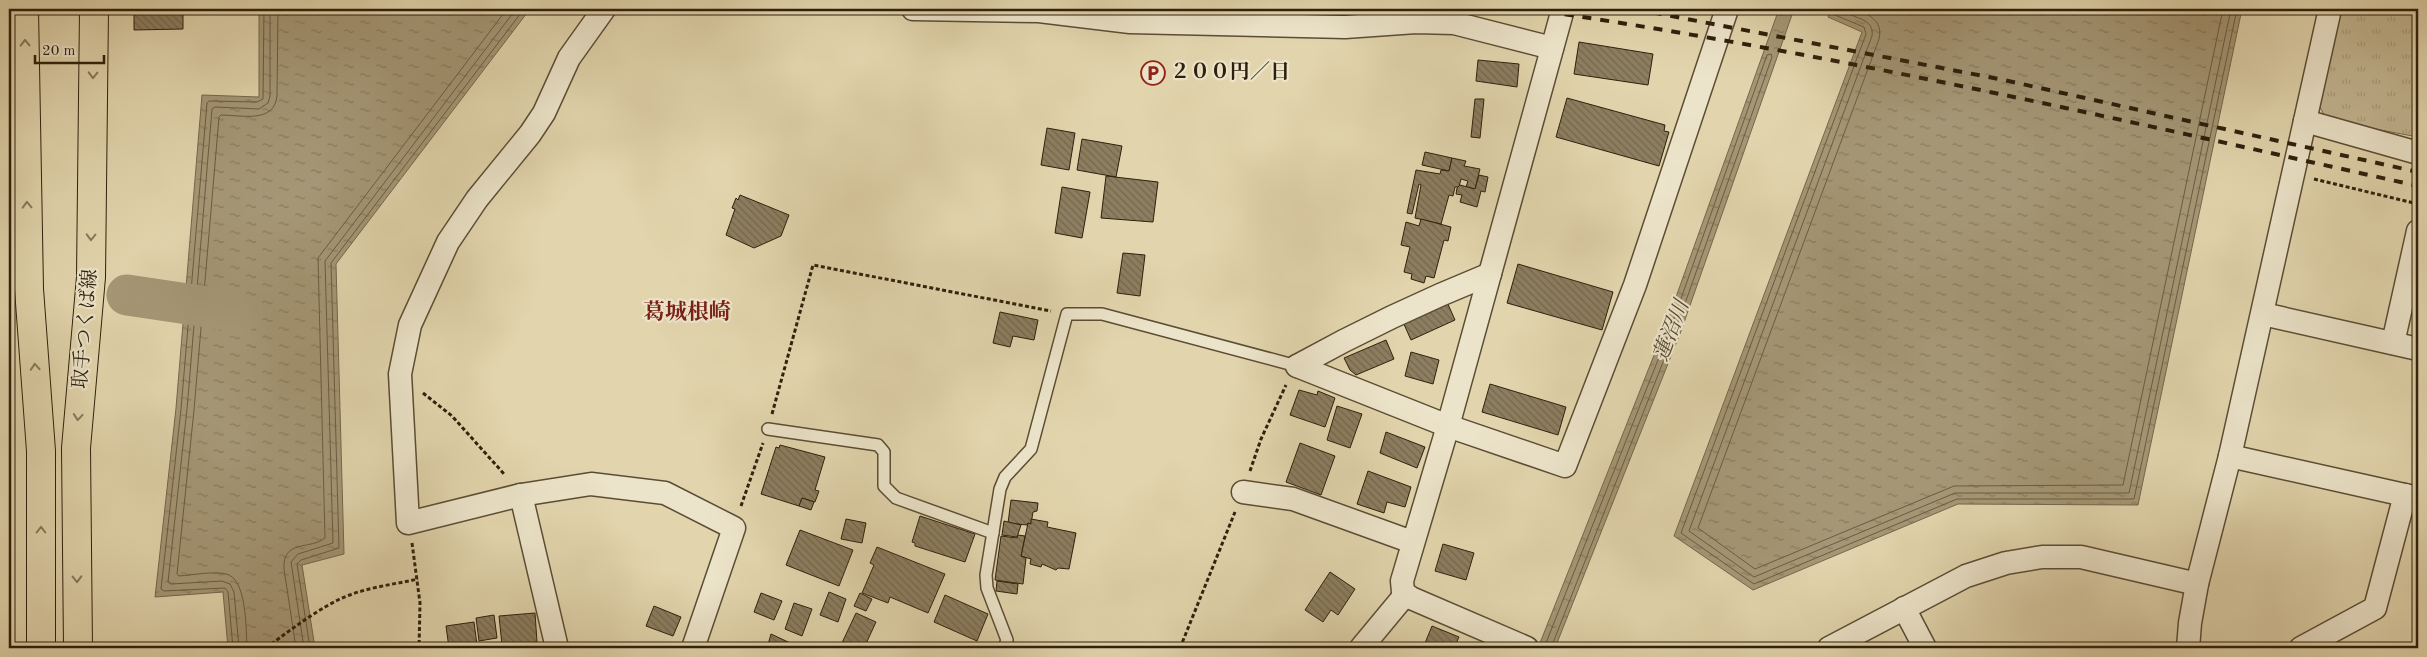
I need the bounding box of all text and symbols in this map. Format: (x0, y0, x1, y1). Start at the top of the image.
scale bar (35, 32, 104, 64)
one-way arrow (20, 38, 30, 46)
text: 20 m (42, 44, 76, 59)
parking icon: ２００円／日 (1140, 60, 1166, 86)
place label: ２００円／日 (1170, 60, 1290, 83)
one-way arrow (88, 72, 98, 79)
one-way arrow (21, 201, 32, 209)
one-way arrow (86, 234, 96, 242)
street label: 取手つくば線 (69, 268, 101, 390)
water label: 蓮沼川 (1649, 295, 1694, 364)
district label: 葛城根崎 (643, 299, 731, 324)
one-way arrow (29, 363, 40, 371)
one-way arrow (73, 413, 84, 421)
one-way arrow (36, 525, 46, 533)
one-way arrow (72, 576, 82, 584)

